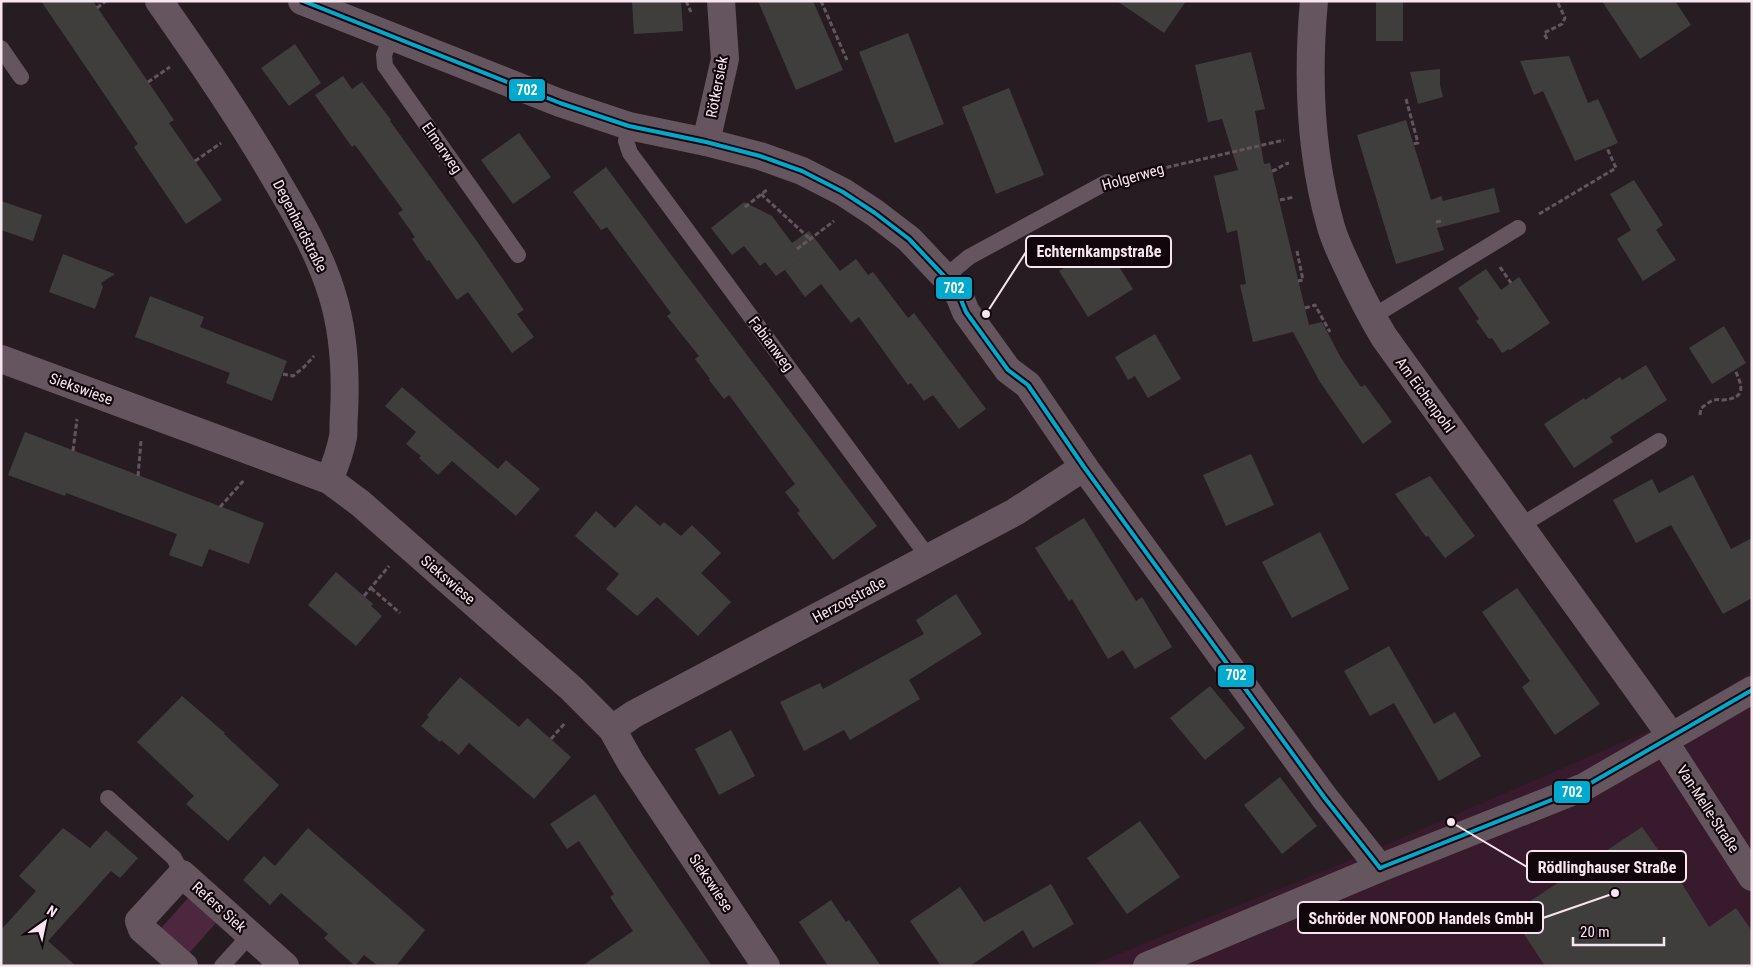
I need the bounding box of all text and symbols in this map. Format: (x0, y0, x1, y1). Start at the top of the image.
street label: Rötkersiek (702, 55, 732, 119)
line badge: 702 (508, 78, 546, 102)
text: 702 (516, 82, 538, 98)
street label: Elmarweg (418, 119, 466, 177)
street label: Holgerweg (1100, 160, 1166, 194)
street label: Degenhardstraße (269, 177, 331, 275)
callout: Echternkampstraße (1026, 236, 1171, 267)
text: Echternkampstraße (1036, 242, 1162, 261)
line badge: 702 (935, 276, 973, 300)
text: 702 (943, 280, 965, 296)
street label: Fabianweg (745, 313, 797, 375)
street label: Am Eichenpohl (1392, 354, 1458, 436)
street label: Siekswiese (47, 369, 115, 409)
street label: Siekswiese (417, 552, 479, 608)
street label: Herzogstraße (809, 573, 889, 627)
line badge: 702 (1217, 664, 1255, 688)
text: 702 (1225, 667, 1247, 683)
street label: Van-Melle-Straße (1673, 762, 1743, 856)
line badge: 702 (1553, 780, 1591, 804)
text: 702 (1561, 784, 1583, 800)
street label: Siekswiese (685, 851, 737, 915)
callout: Rödlinghauser Straße (1527, 851, 1686, 882)
text: Rödlinghauser Straße (1538, 858, 1677, 877)
street label: Refers Siek (188, 878, 250, 936)
north arrow (20, 897, 70, 947)
text: N (44, 902, 60, 920)
callout: Schröder NONFOOD Handels GmbH (1298, 902, 1543, 933)
text: Schröder NONFOOD Handels GmbH (1308, 909, 1534, 928)
scale bar (1573, 914, 1664, 946)
text: 20 m (1580, 923, 1610, 941)

